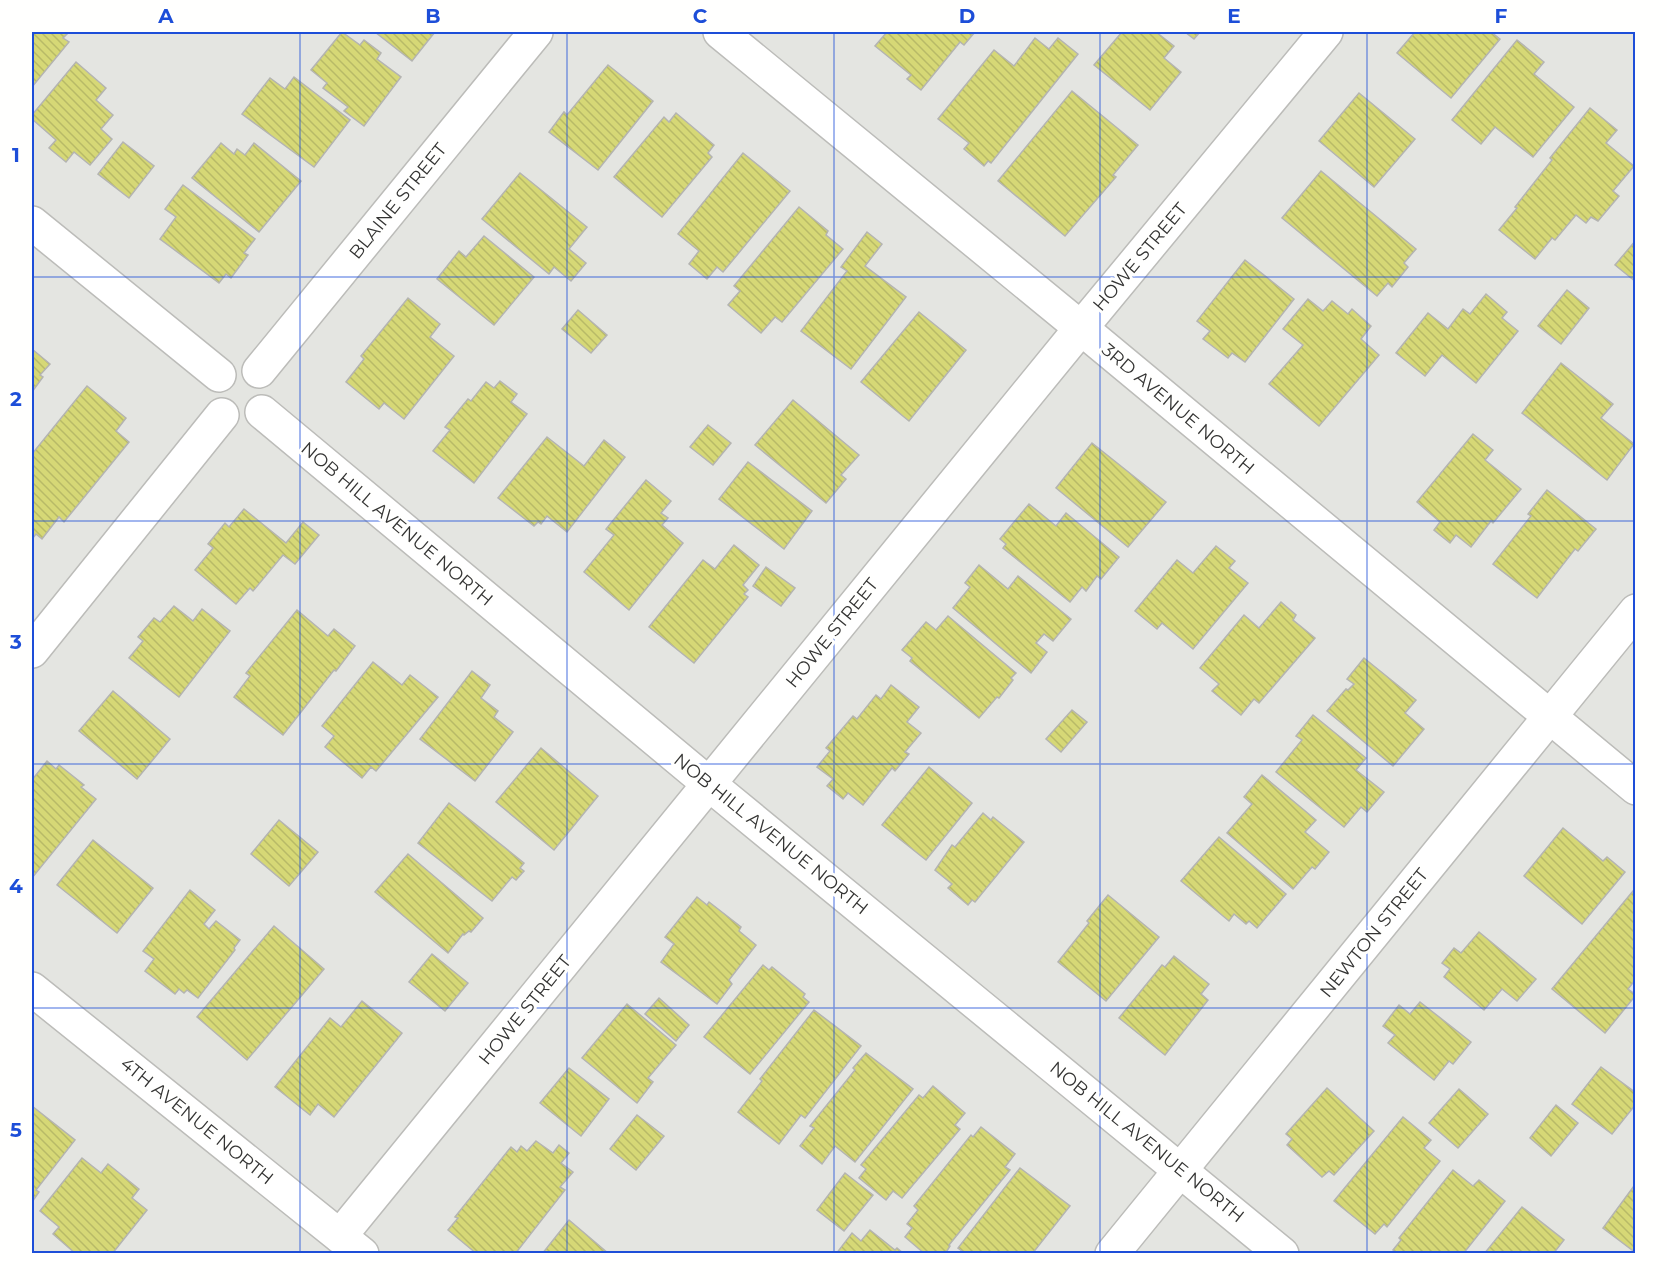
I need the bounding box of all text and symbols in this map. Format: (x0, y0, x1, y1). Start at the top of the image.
text: A (157, 4, 174, 28)
text: B (425, 4, 441, 28)
text: C (693, 4, 708, 28)
text: D (959, 4, 975, 28)
text: E (1227, 4, 1241, 28)
text: F (1495, 4, 1508, 28)
street label: BLAINE STREET (345, 138, 452, 263)
text: 1 (12, 143, 20, 167)
street label: HOWE STREET (1088, 198, 1192, 316)
street label: 3RD AVENUE NORTH (1097, 339, 1259, 479)
text: 2 (10, 387, 22, 411)
street label: NOB HILL AVENUE NORTH (297, 437, 497, 611)
street label: HOWE STREET (781, 573, 883, 692)
text: 3 (9, 630, 22, 654)
street label: NOB HILL AVENUE NORTH (669, 749, 873, 919)
street label: NEWTON STREET (1315, 864, 1433, 1002)
text: 4 (9, 874, 23, 898)
street label: HOWE STREET (474, 950, 576, 1069)
street label: 4TH AVENUE NORTH (116, 1053, 278, 1189)
street label: NOB HILL AVENUE NORTH (1045, 1057, 1249, 1227)
text: 5 (10, 1118, 22, 1142)

